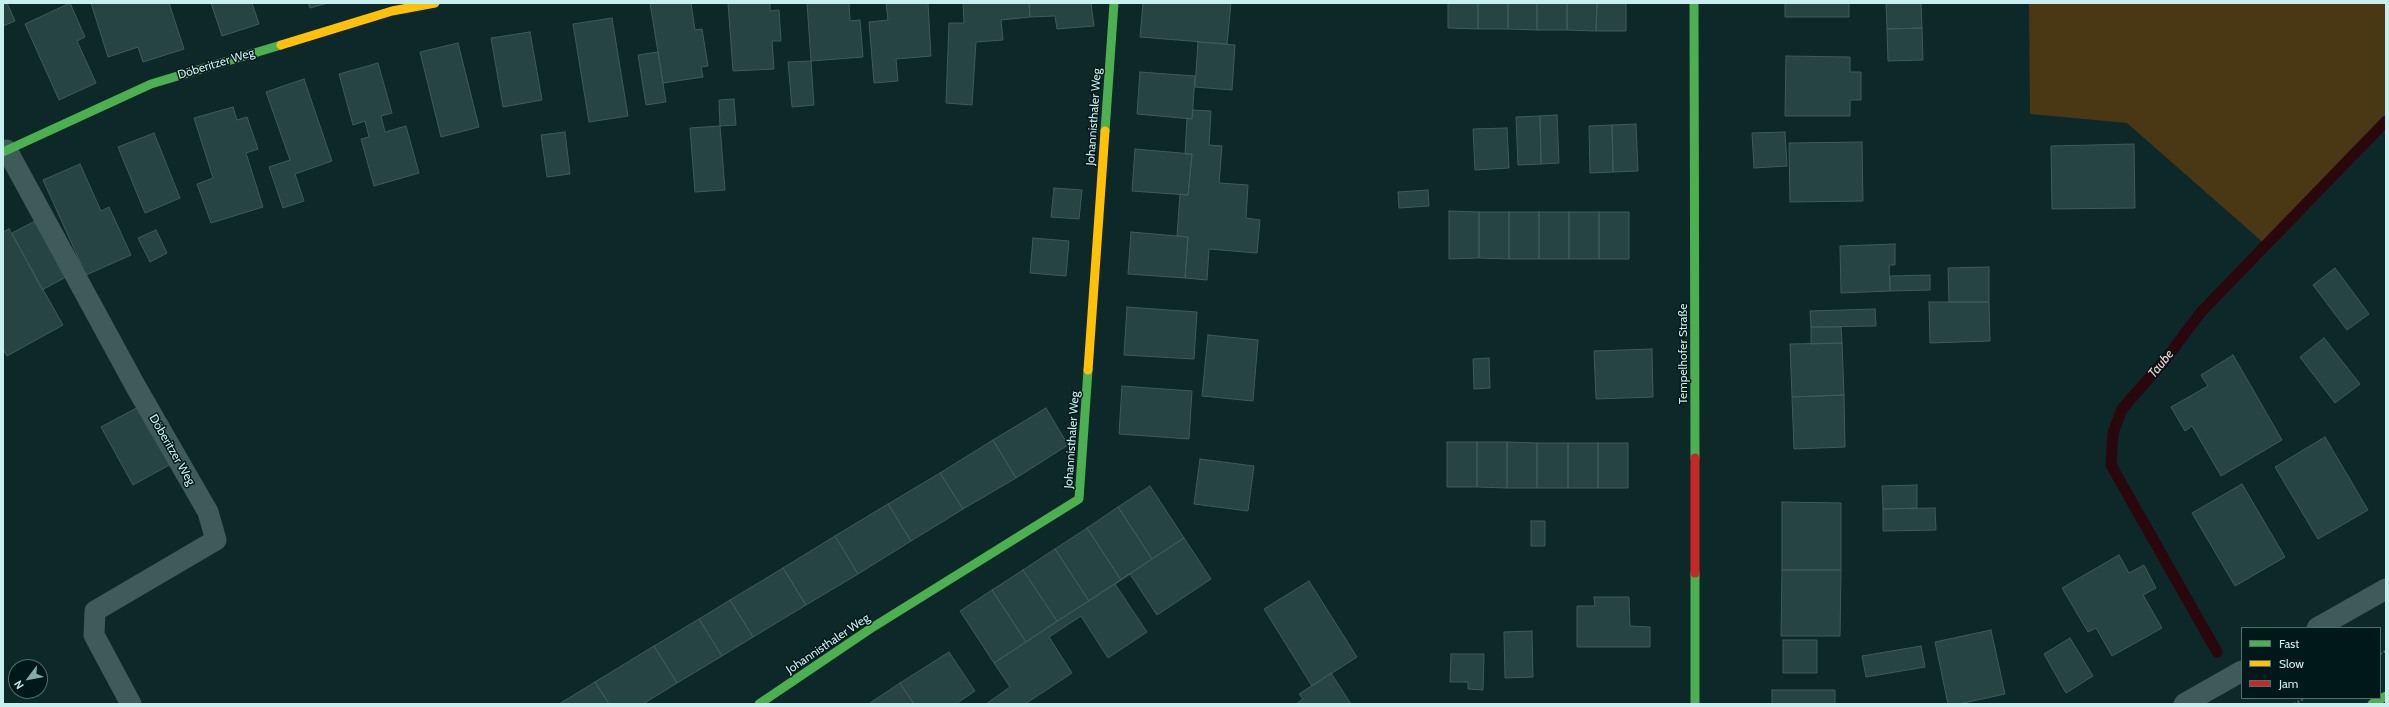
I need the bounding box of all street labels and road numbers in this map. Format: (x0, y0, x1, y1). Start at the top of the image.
street label: Döberitzer Weg (176, 45, 256, 83)
street label: Johannisthaler Weg (1083, 68, 1105, 166)
street label: Tempelhofer Straße (1676, 304, 1690, 404)
street label: Johannisthaler Weg (1061, 391, 1083, 489)
street label: Döberitzer Weg (146, 412, 198, 488)
street label: Johannisthaler Weg (784, 611, 872, 677)

